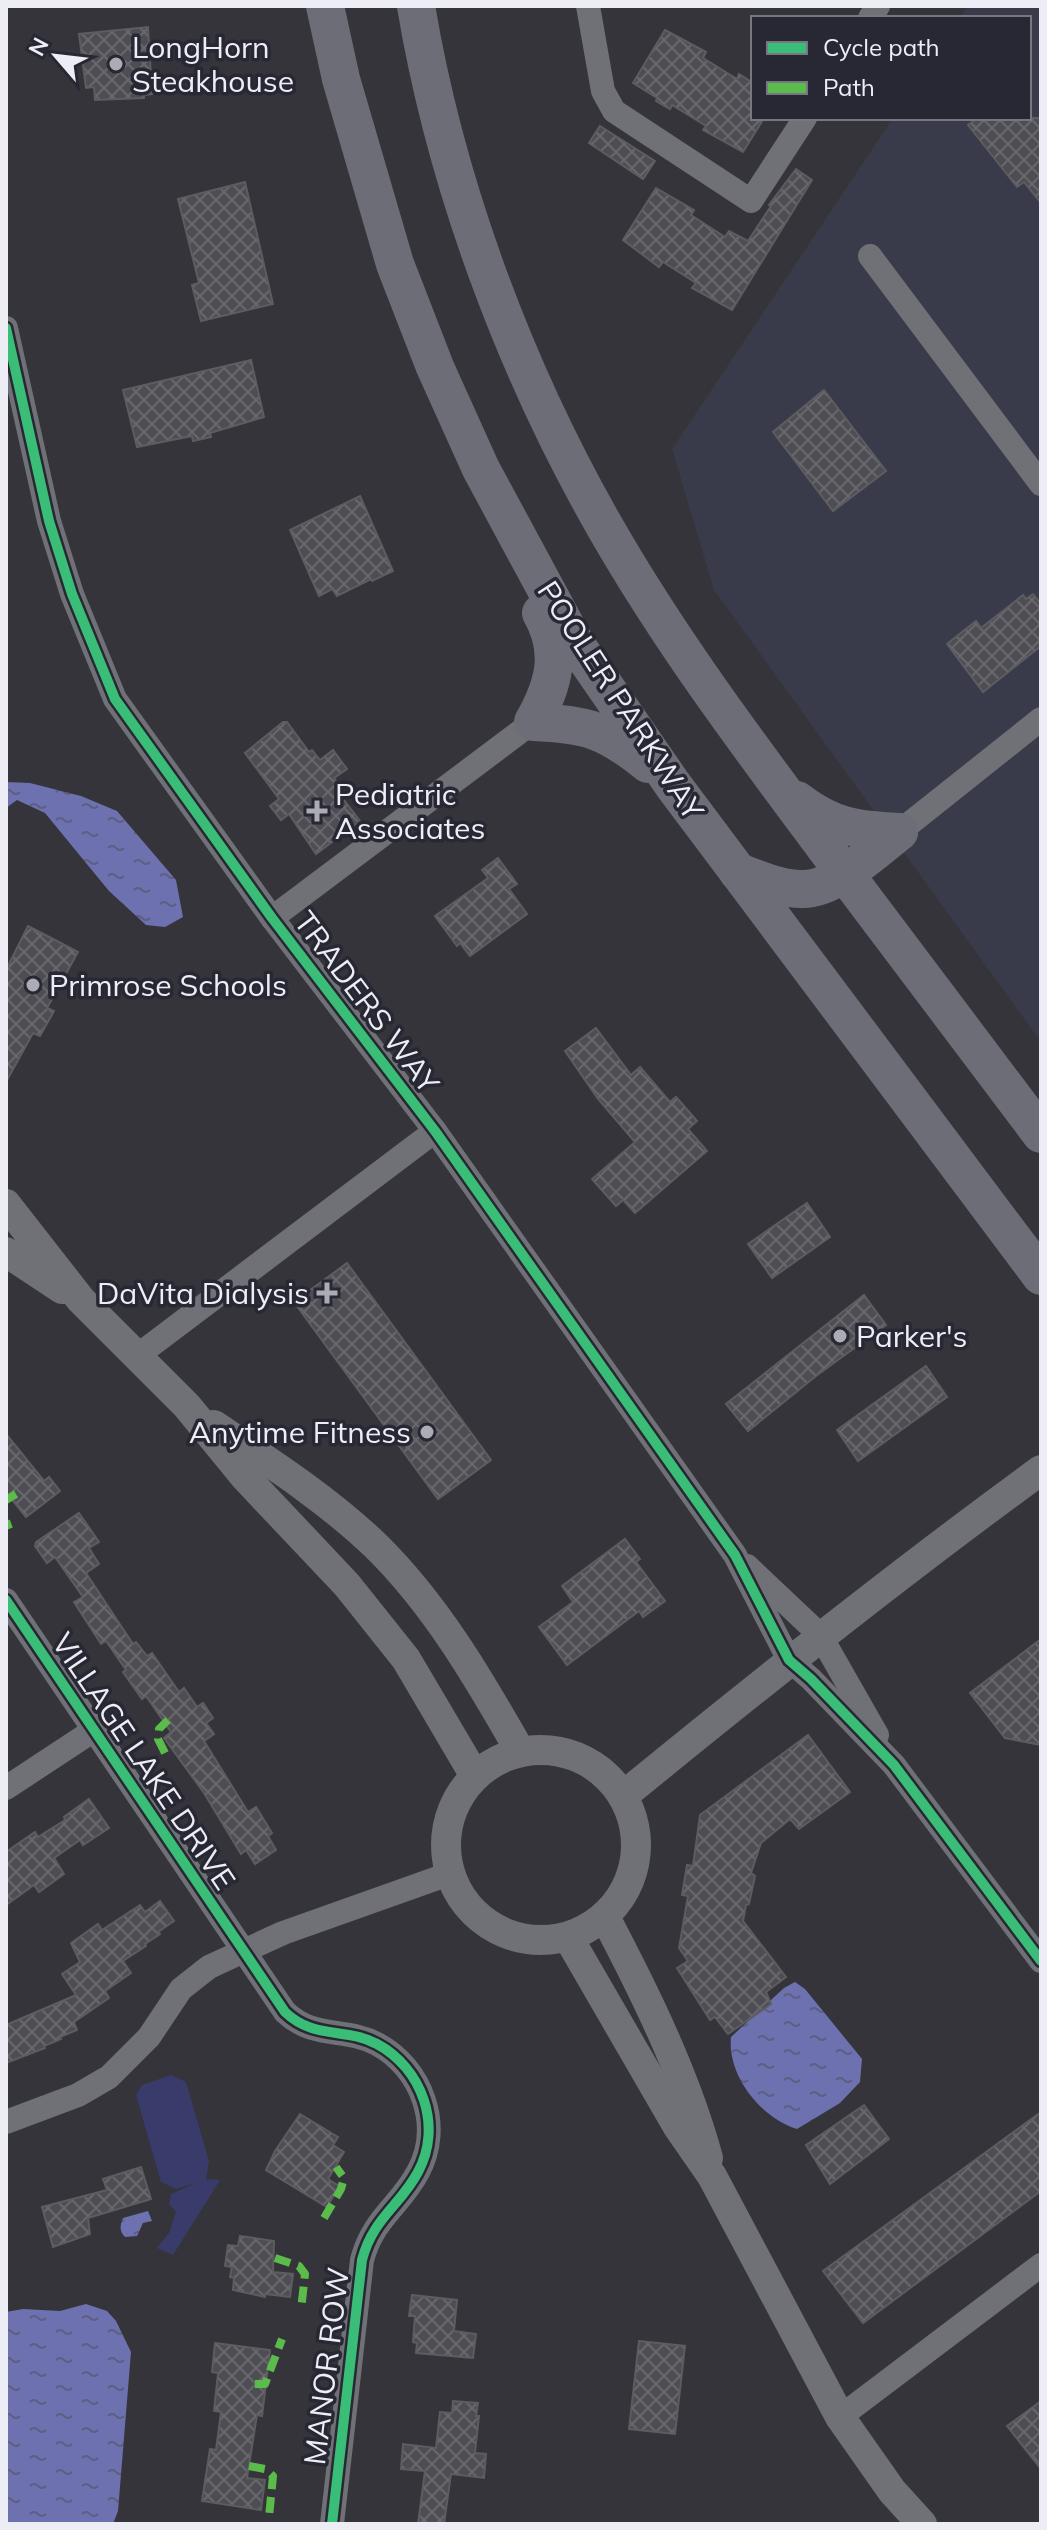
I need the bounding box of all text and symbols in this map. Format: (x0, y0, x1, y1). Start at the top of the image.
north arrow (16, 16, 96, 96)
legend (751, 16, 1031, 120)
place label: LongHorn Steakhouse (132, 28, 294, 100)
text: Cycle path (823, 32, 940, 62)
text: N (22, 33, 55, 61)
marker: LongHorn Steakhouse (107, 55, 125, 73)
text: Path (823, 72, 875, 102)
street label: POOLER PARKWAY (530, 573, 713, 827)
place label: Pediatric Associates (335, 775, 485, 847)
marker: Pediatric Associates (306, 800, 328, 822)
street label: TRADERS WAY (286, 904, 448, 1101)
place label: Primrose Schools (49, 966, 287, 1004)
marker: Primrose Schools (24, 976, 42, 994)
place label: DaVita Dialysis (97, 1274, 309, 1312)
marker: DaVita Dialysis (316, 1282, 338, 1304)
place label: Parker's (856, 1317, 968, 1355)
marker: Parker's (831, 1327, 849, 1345)
place label: Anytime Fitness (189, 1413, 411, 1451)
marker: Anytime Fitness (418, 1423, 436, 1441)
street label: VILLAGE LAKE DRIVE (44, 1625, 244, 1897)
street label: MANOR ROW (295, 2265, 357, 2467)

